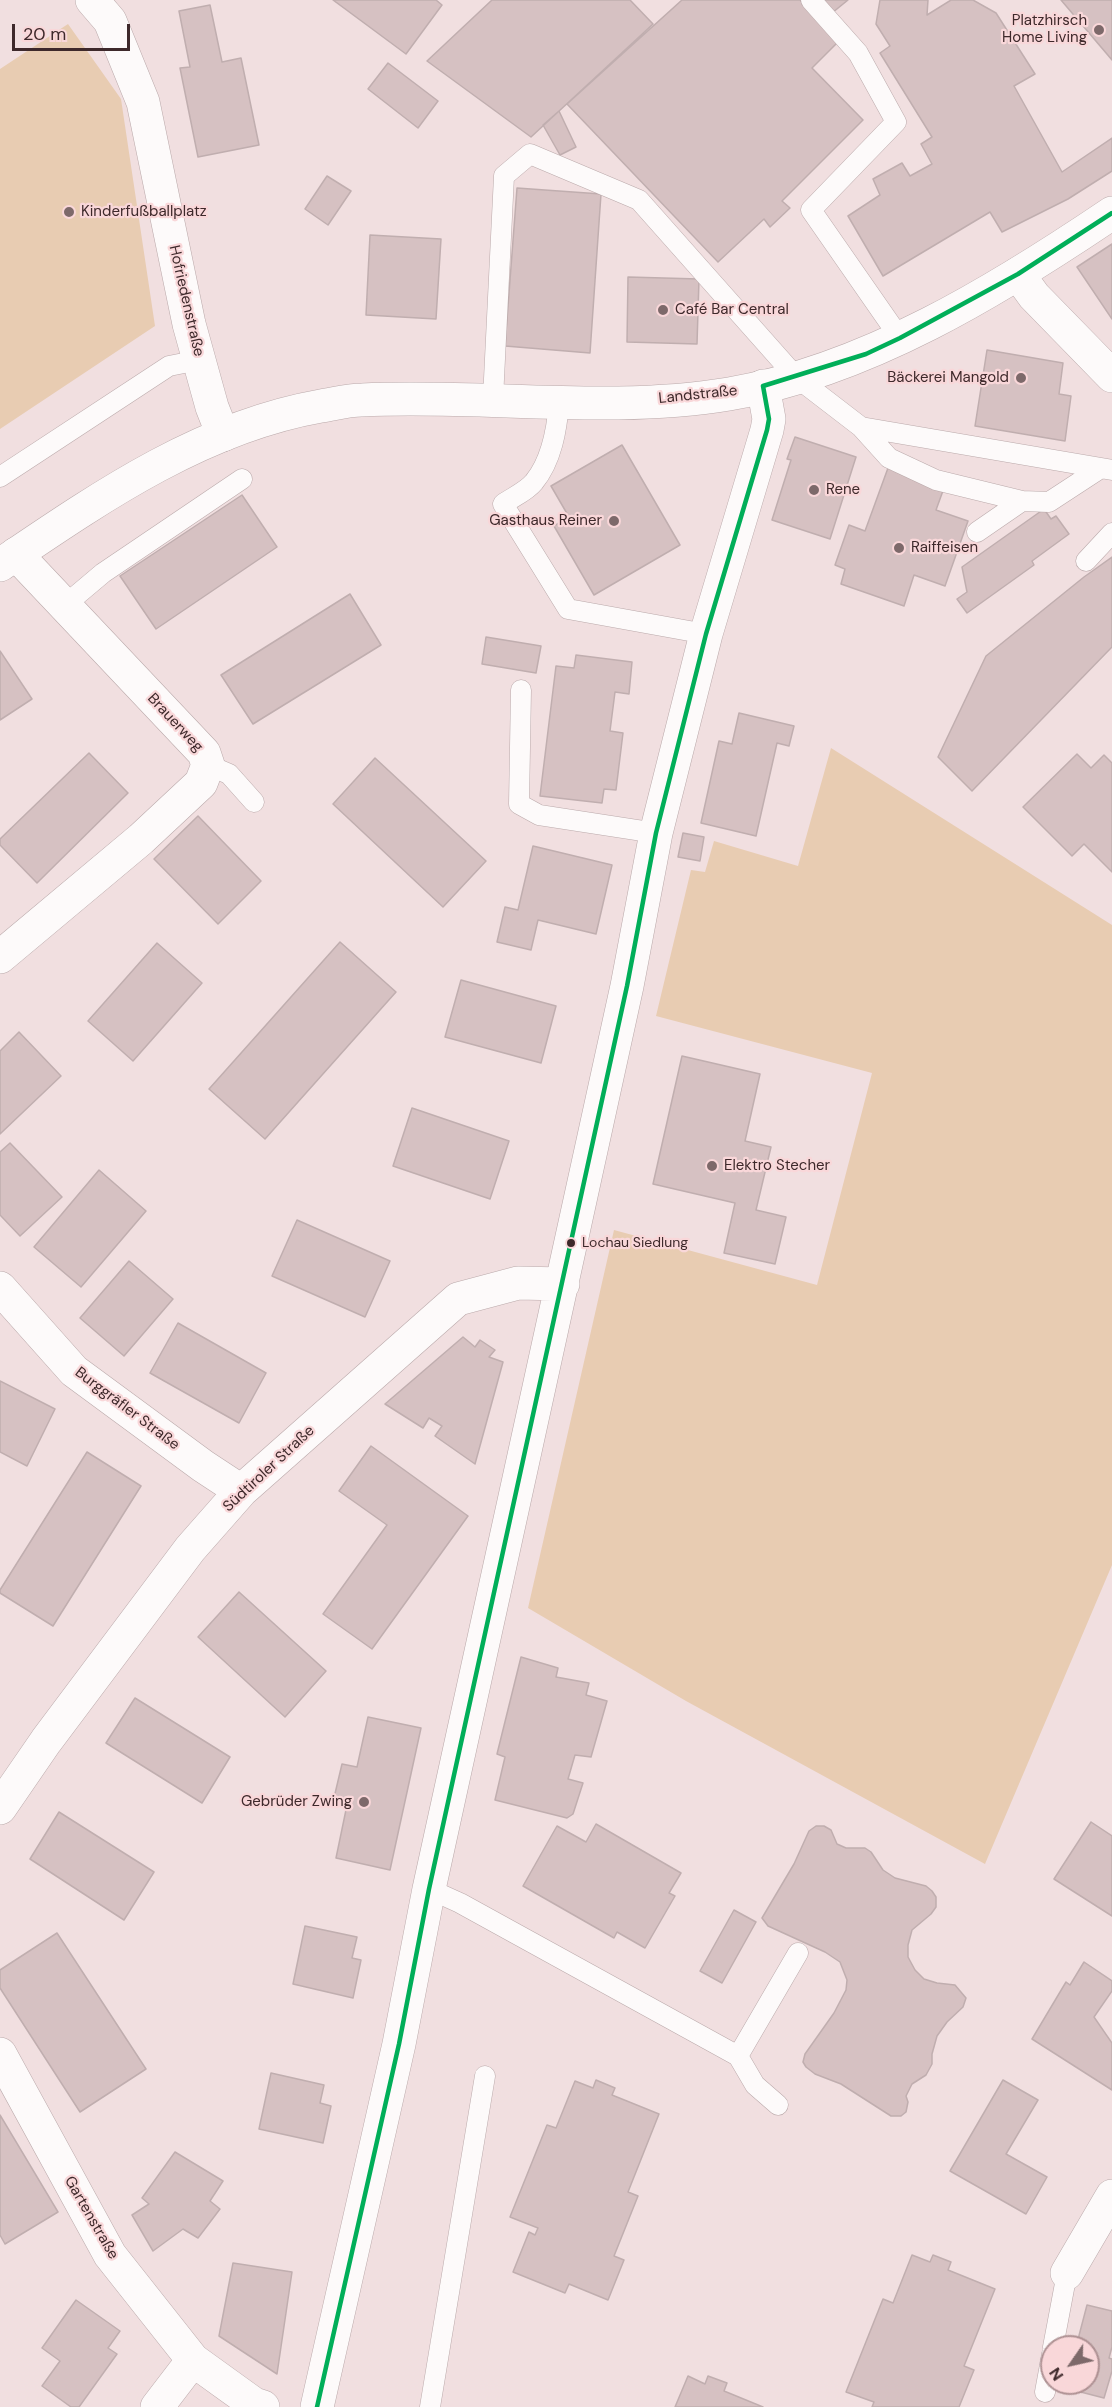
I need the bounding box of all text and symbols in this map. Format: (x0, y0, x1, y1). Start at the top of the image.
scale bar (15, 12, 134, 50)
place label: Platzhirsch Home Living (1002, 12, 1087, 47)
text: 20 m (23, 22, 66, 46)
marker: Platzhirsch Home Living (1092, 23, 1106, 37)
place label: Kinderfußballplatz (81, 203, 207, 221)
marker: Kinderfußballplatz (62, 205, 76, 219)
street label: Hofriedenstraße (164, 244, 208, 358)
place label: Café Bar Central (675, 301, 789, 319)
marker: Café Bar Central (656, 303, 670, 317)
place label: Bäckerei Mangold (887, 369, 1009, 387)
marker: Bäckerei Mangold (1014, 371, 1028, 385)
street label: Landstraße (658, 382, 738, 408)
place label: Rene (826, 481, 860, 499)
marker: Rene (807, 483, 821, 497)
place label: Gasthaus Reiner (489, 512, 602, 530)
marker: Gasthaus Reiner (607, 514, 621, 528)
place label: Raiffeisen (911, 539, 978, 557)
marker: Raiffeisen (892, 541, 906, 555)
street label: Brauerweg (143, 690, 207, 756)
place label: Elektro Stecher (724, 1157, 830, 1175)
marker: Elektro Stecher (705, 1159, 719, 1173)
place label: Lochau Siedlung (582, 1235, 688, 1251)
marker: Lochau Siedlung (565, 1237, 577, 1249)
street label: Burggräfler Straße (71, 1364, 183, 1454)
street label: Südtiroler Straße (220, 1422, 318, 1516)
place label: Gebrüder Zwing (241, 1793, 352, 1811)
marker: Gebrüder Zwing (357, 1795, 371, 1809)
street label: Gartenstraße (60, 2173, 122, 2263)
north arrow (1040, 2335, 1100, 2395)
text: N (1044, 2364, 1068, 2385)

